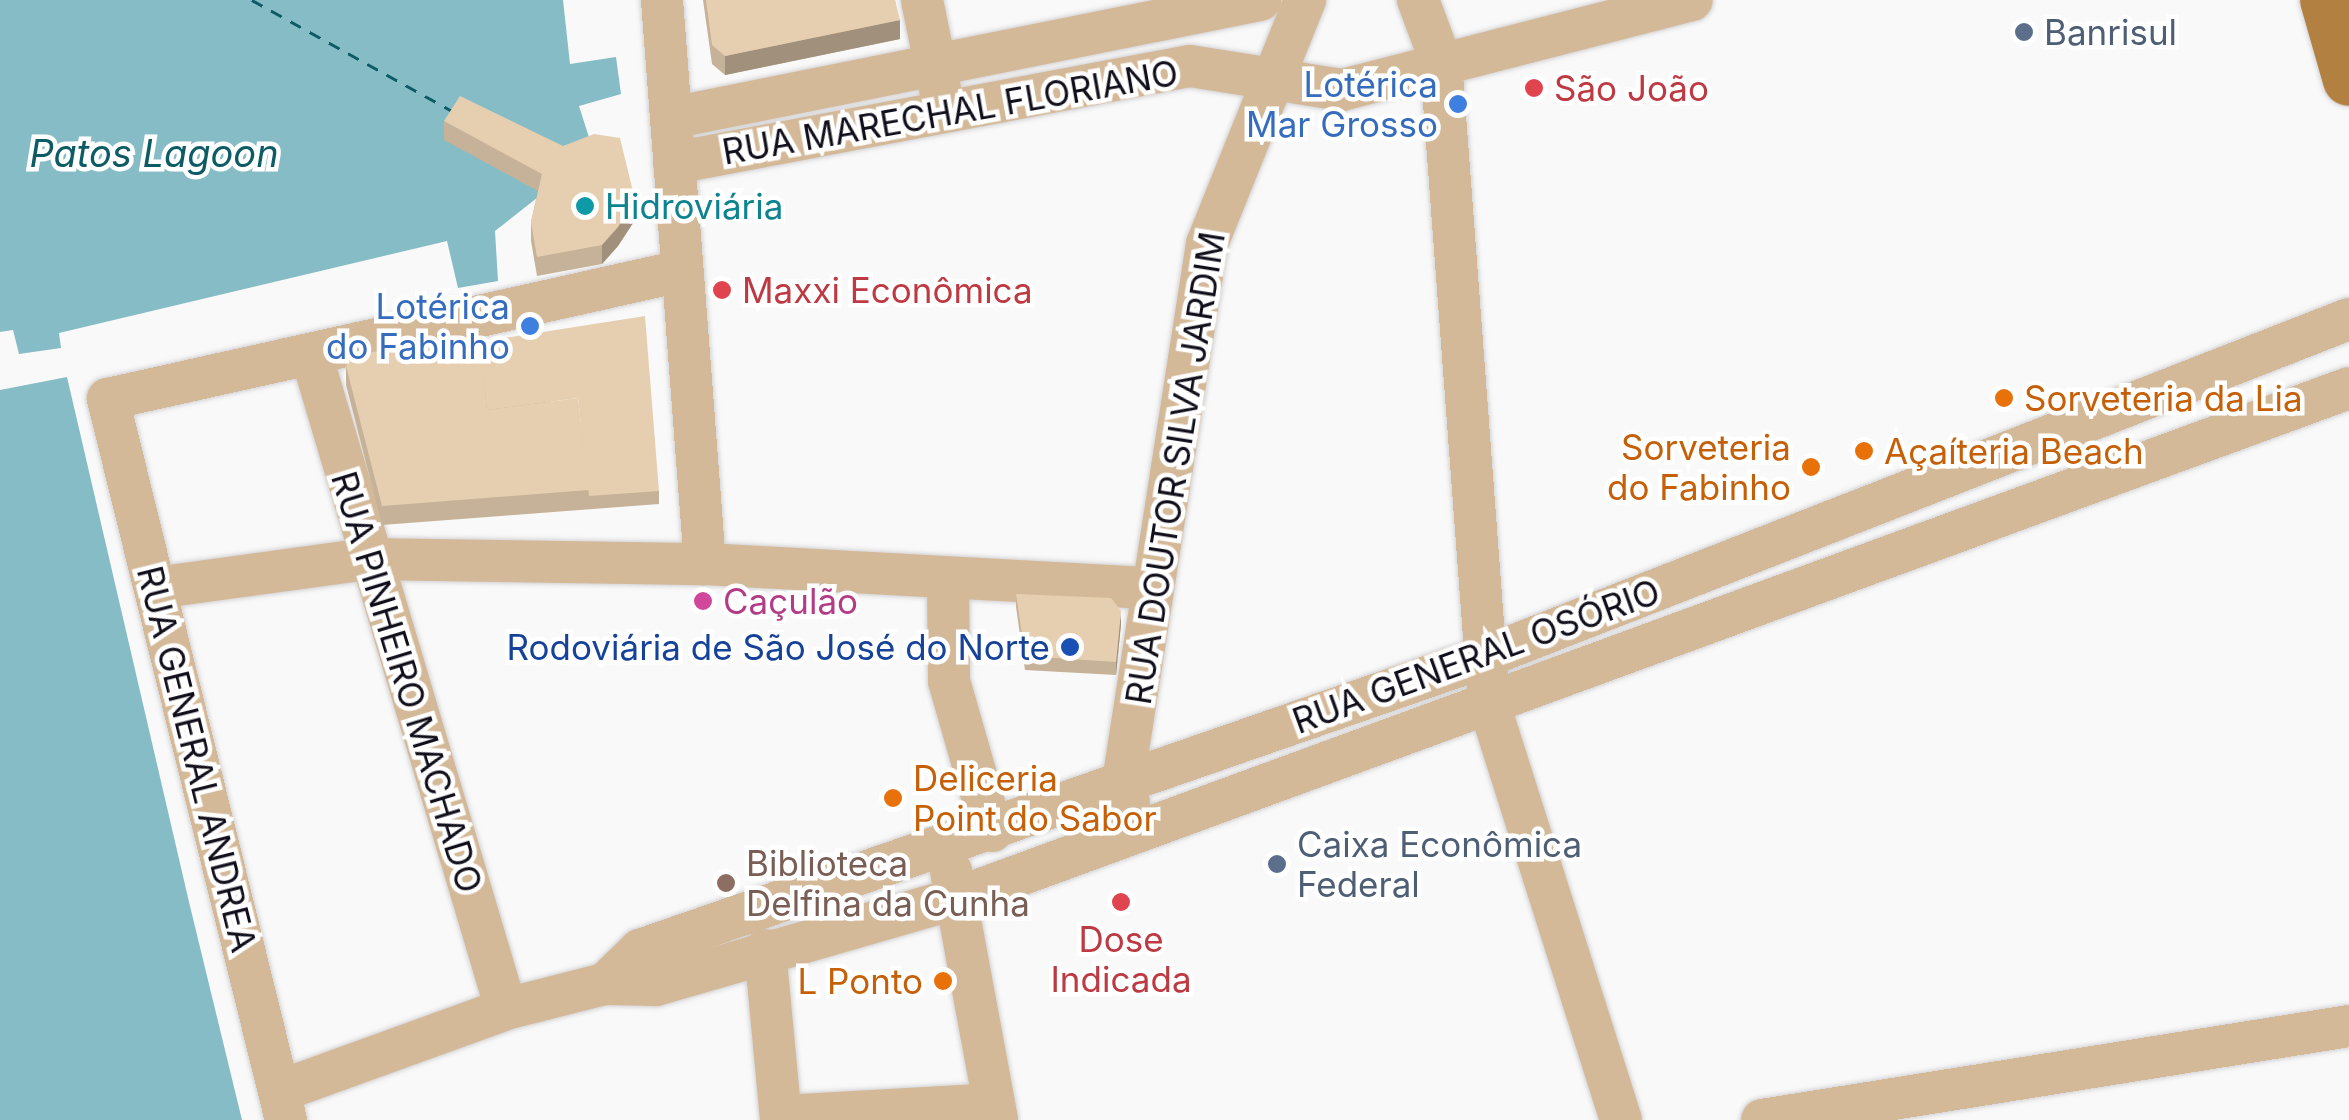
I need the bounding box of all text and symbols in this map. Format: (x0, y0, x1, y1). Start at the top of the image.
place label: Banrisul (2044, 11, 2177, 53)
marker: Banrisul (2013, 21, 2035, 43)
street label: RUA MARECHAL FLORIANO (719, 51, 1181, 173)
place label: Lotérica Mar Grosso (1246, 63, 1438, 145)
place label: São João (1554, 67, 1709, 109)
marker: São João (1523, 77, 1545, 99)
marker: Lotérica Mar Grosso (1447, 93, 1469, 115)
water label: Patos Lagoon (29, 131, 279, 177)
place label: Hidroviária (605, 185, 783, 227)
marker: Hidroviária (574, 195, 596, 217)
street label: RUA DOUTOR SILVA JARDIM (1117, 229, 1233, 707)
place label: Maxxi Econômica (742, 269, 1033, 311)
marker: Maxxi Econômica (711, 279, 733, 301)
place label: Lotérica do Fabinho (326, 285, 510, 367)
marker: Lotérica do Fabinho (519, 315, 541, 337)
place label: Sorveteria da Lia (2024, 377, 2303, 419)
marker: Sorveteria da Lia (1993, 387, 2015, 409)
place label: Sorveteria do Fabinho (1607, 426, 1791, 508)
place label: Açaíteria Beach (1884, 430, 2144, 472)
marker: Açaíteria Beach (1853, 440, 1875, 462)
marker: Sorveteria do Fabinho (1800, 456, 1822, 478)
street label: RUA PINHEIRO MACHADO (323, 466, 491, 898)
street label: RUA GENERAL ANDREA (129, 562, 265, 956)
street label: RUA GENERAL OSÓRIO (1287, 570, 1665, 742)
place label: Caçulão (723, 580, 858, 622)
marker: Caçulão (692, 590, 714, 612)
place label: Rodoviária de São José do Norte (507, 626, 1050, 668)
marker: Rodoviária de São José do Norte (1059, 636, 1081, 658)
place label: Deliceria Point do Sabor (913, 757, 1157, 839)
marker: Deliceria Point do Sabor (882, 787, 904, 809)
place label: Caixa Econômica Federal (1297, 823, 1582, 905)
place label: Biblioteca Delfina da Cunha (746, 842, 1030, 924)
marker: Caixa Econômica Federal (1266, 853, 1288, 875)
marker: Biblioteca Delfina da Cunha (715, 872, 737, 894)
marker: Dose Indicada (1110, 891, 1132, 913)
place label: Dose Indicada (1050, 918, 1192, 1000)
place label: L Ponto (797, 960, 923, 1002)
marker: L Ponto (932, 970, 954, 992)

